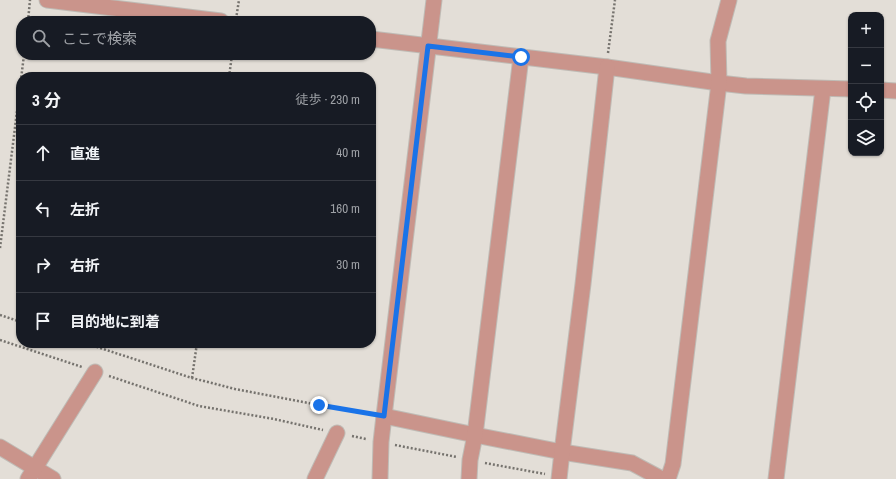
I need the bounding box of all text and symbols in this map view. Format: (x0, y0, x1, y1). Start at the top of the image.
map controls (848, 12, 884, 156)
button: + (848, 12, 884, 48)
search box (16, 16, 376, 60)
icon: search (30, 27, 52, 49)
text: ここで検索 (62, 28, 137, 49)
route start (512, 48, 530, 66)
button: − (848, 48, 884, 84)
button: locate (848, 84, 884, 120)
text: 3 分 (32, 88, 61, 111)
text: 徒歩 · 230 m (295, 91, 360, 108)
button: layers (848, 120, 884, 156)
icon: ahead (32, 142, 54, 164)
text: 直進 (70, 143, 100, 164)
text: 40 m (336, 144, 360, 161)
icon: left (32, 198, 54, 220)
text: 左折 (70, 199, 100, 220)
text: 160 m (330, 200, 360, 217)
icon: right (32, 254, 54, 276)
text: 右折 (70, 255, 100, 276)
text: 30 m (336, 256, 360, 273)
icon: arrive (32, 310, 54, 332)
text: 目的地に到着 (70, 311, 160, 332)
route end (310, 396, 328, 414)

